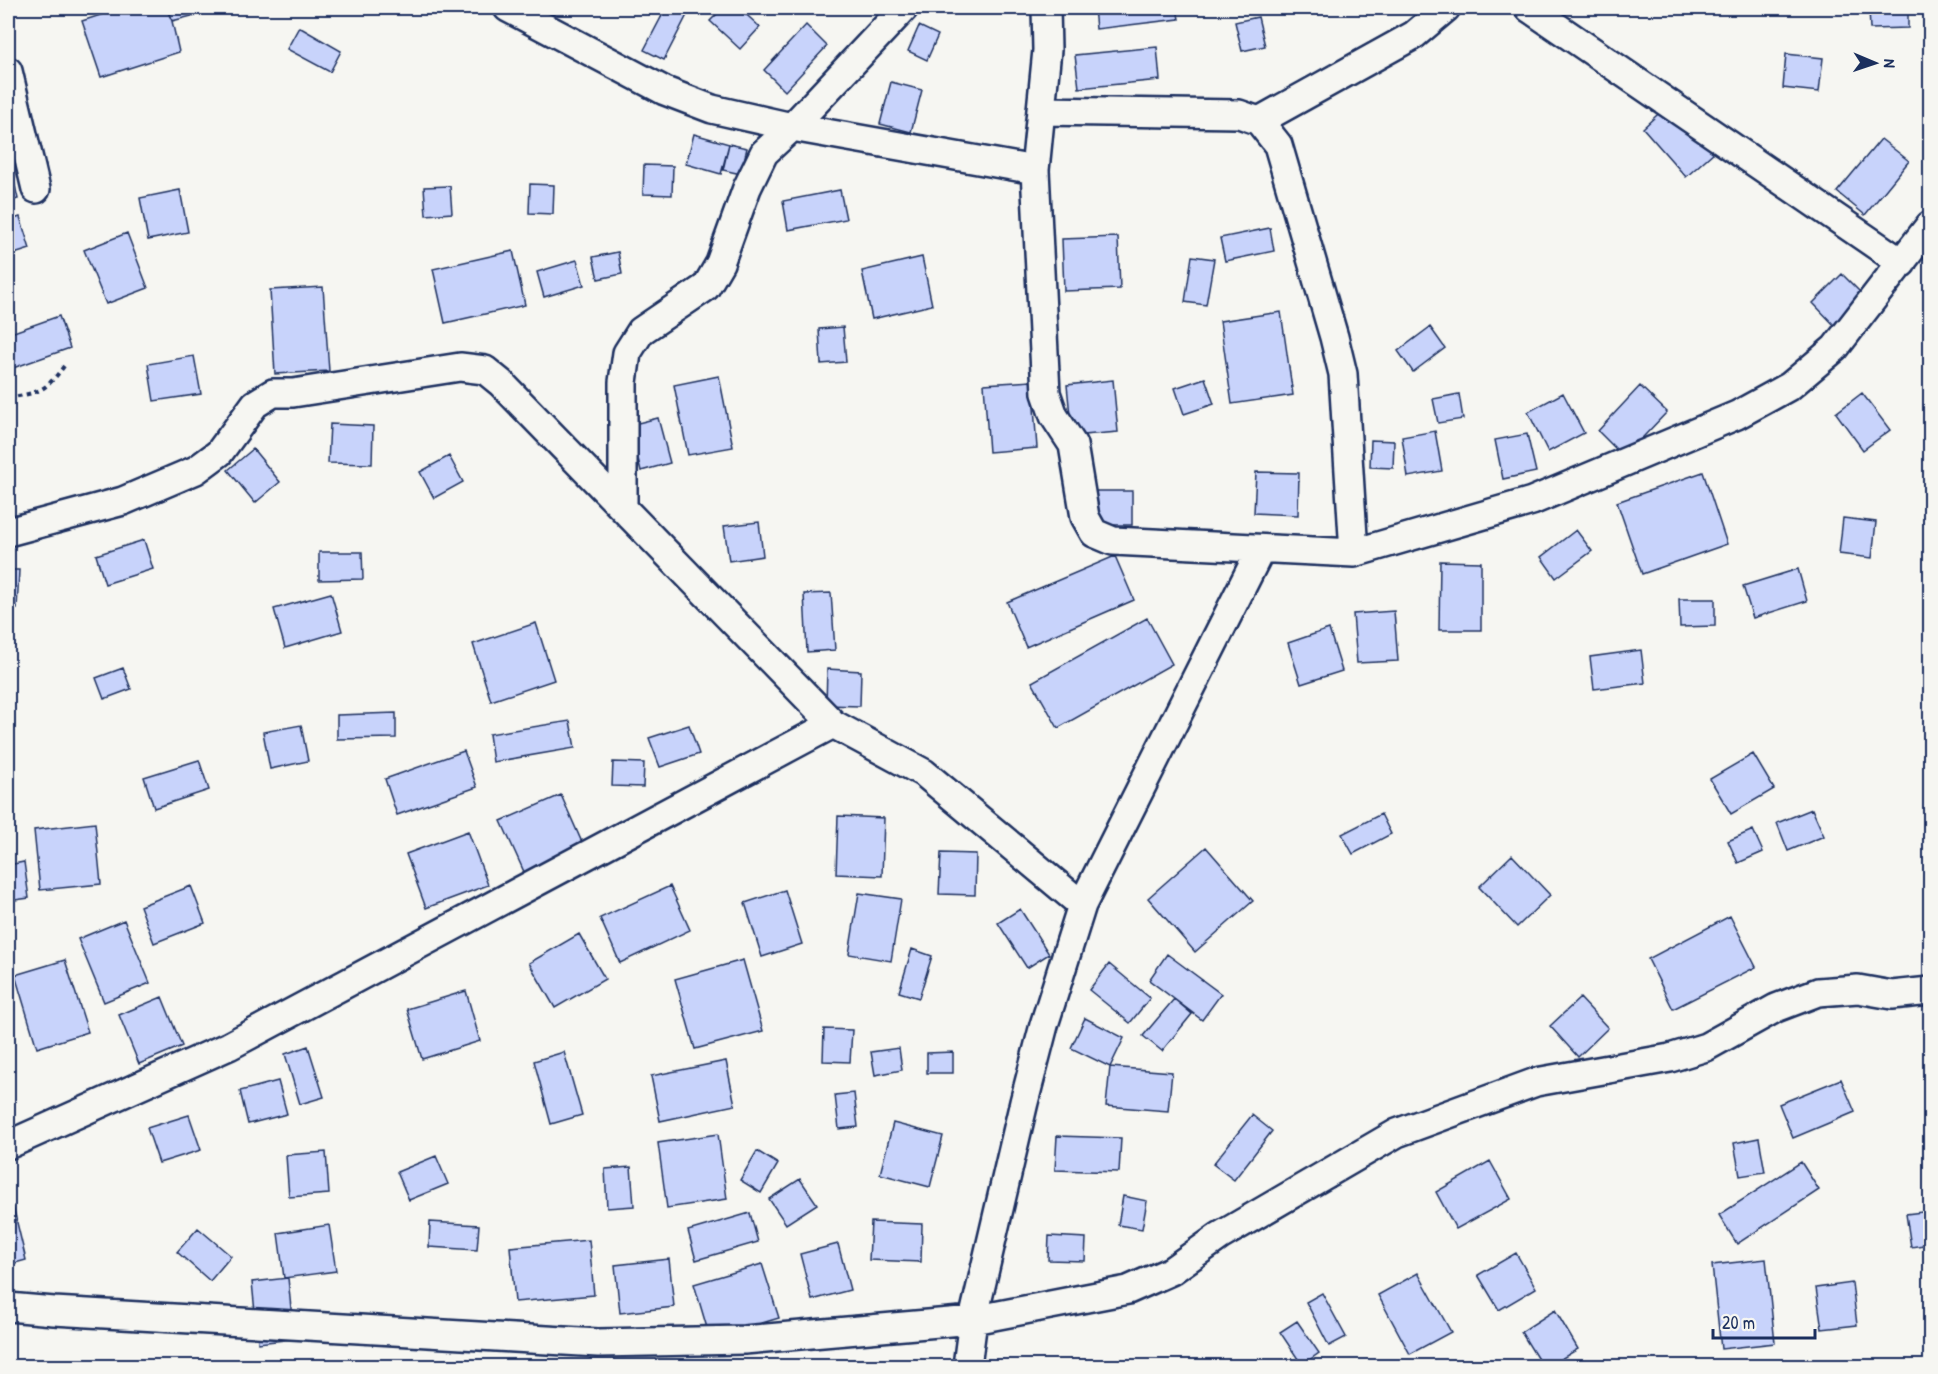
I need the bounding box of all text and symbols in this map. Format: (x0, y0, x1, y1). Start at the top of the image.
north arrow (1845, 33, 1905, 93)
text: N (1879, 59, 1901, 69)
scale bar (1713, 1302, 1815, 1340)
text: 20 m (1722, 1310, 1755, 1335)

